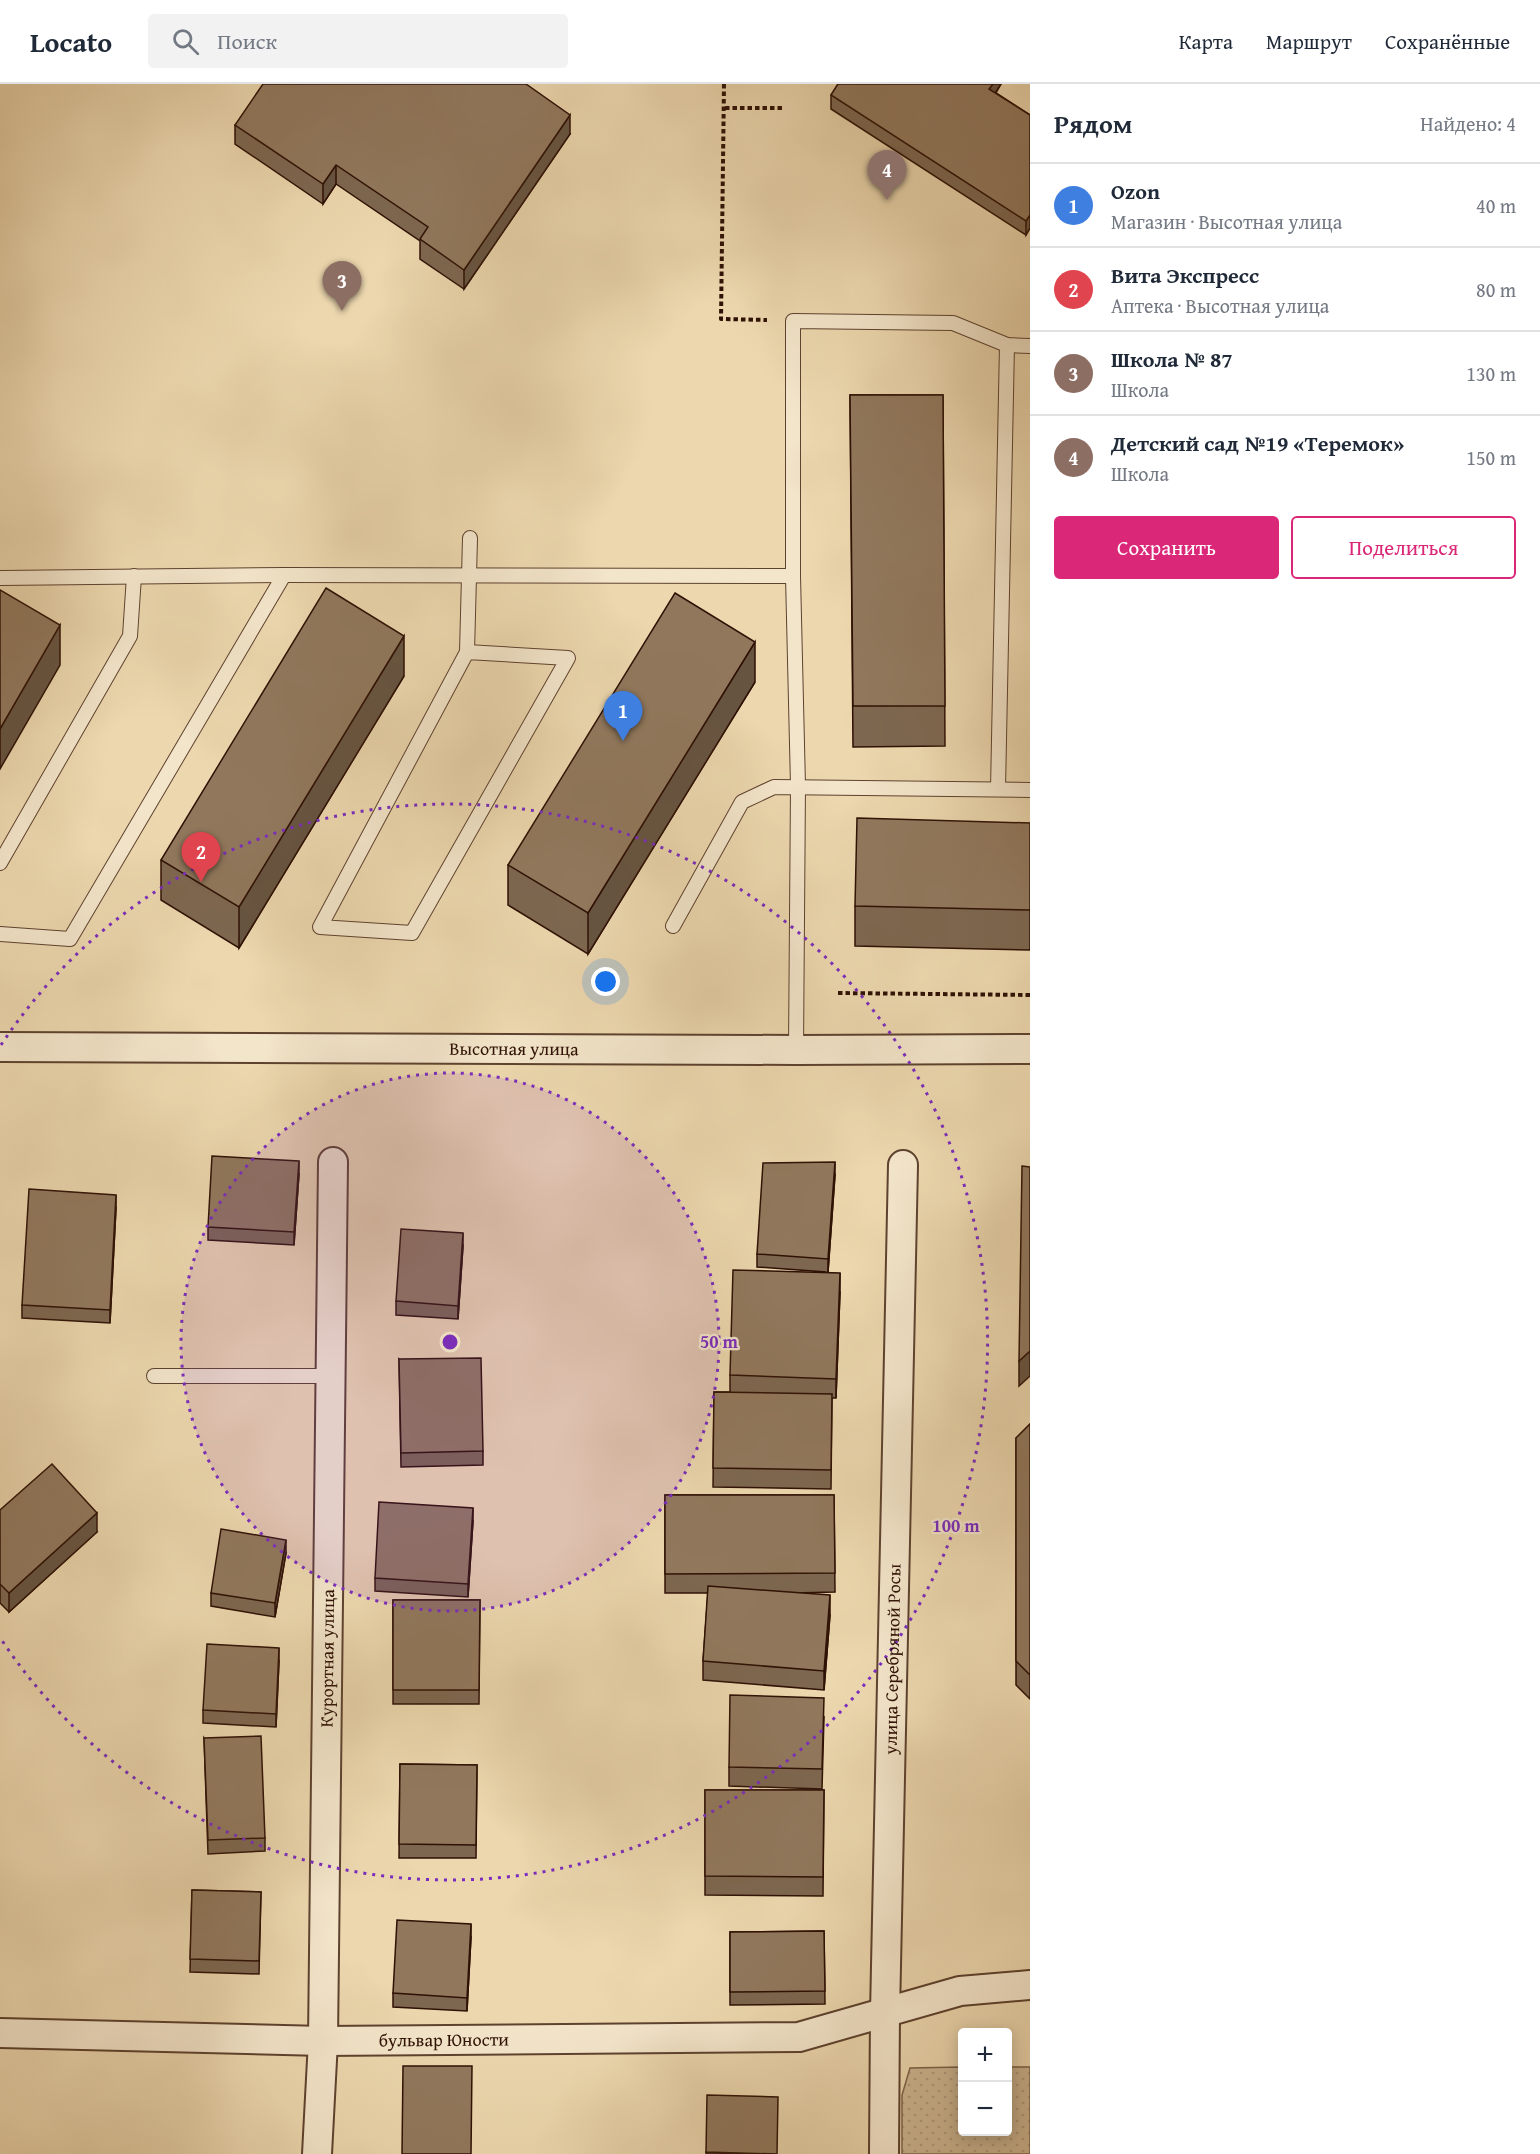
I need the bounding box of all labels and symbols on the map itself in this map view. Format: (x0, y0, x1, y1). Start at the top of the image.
pin: 4 (868, 150, 906, 200)
pin: 3 (322, 262, 362, 311)
pin: 1 (604, 692, 642, 741)
pin: 2 (182, 832, 220, 882)
your location (591, 967, 620, 996)
street label: Высотная улица (449, 1035, 579, 1062)
text: 50 m (700, 1328, 739, 1355)
centre of rings (440, 1332, 460, 1352)
text: 100 m (932, 1512, 980, 1539)
street label: улица Серебряной Росы (876, 1563, 908, 1756)
street label: Курортная улица (313, 1588, 341, 1727)
street label: бульвар Юности (379, 2025, 509, 2054)

